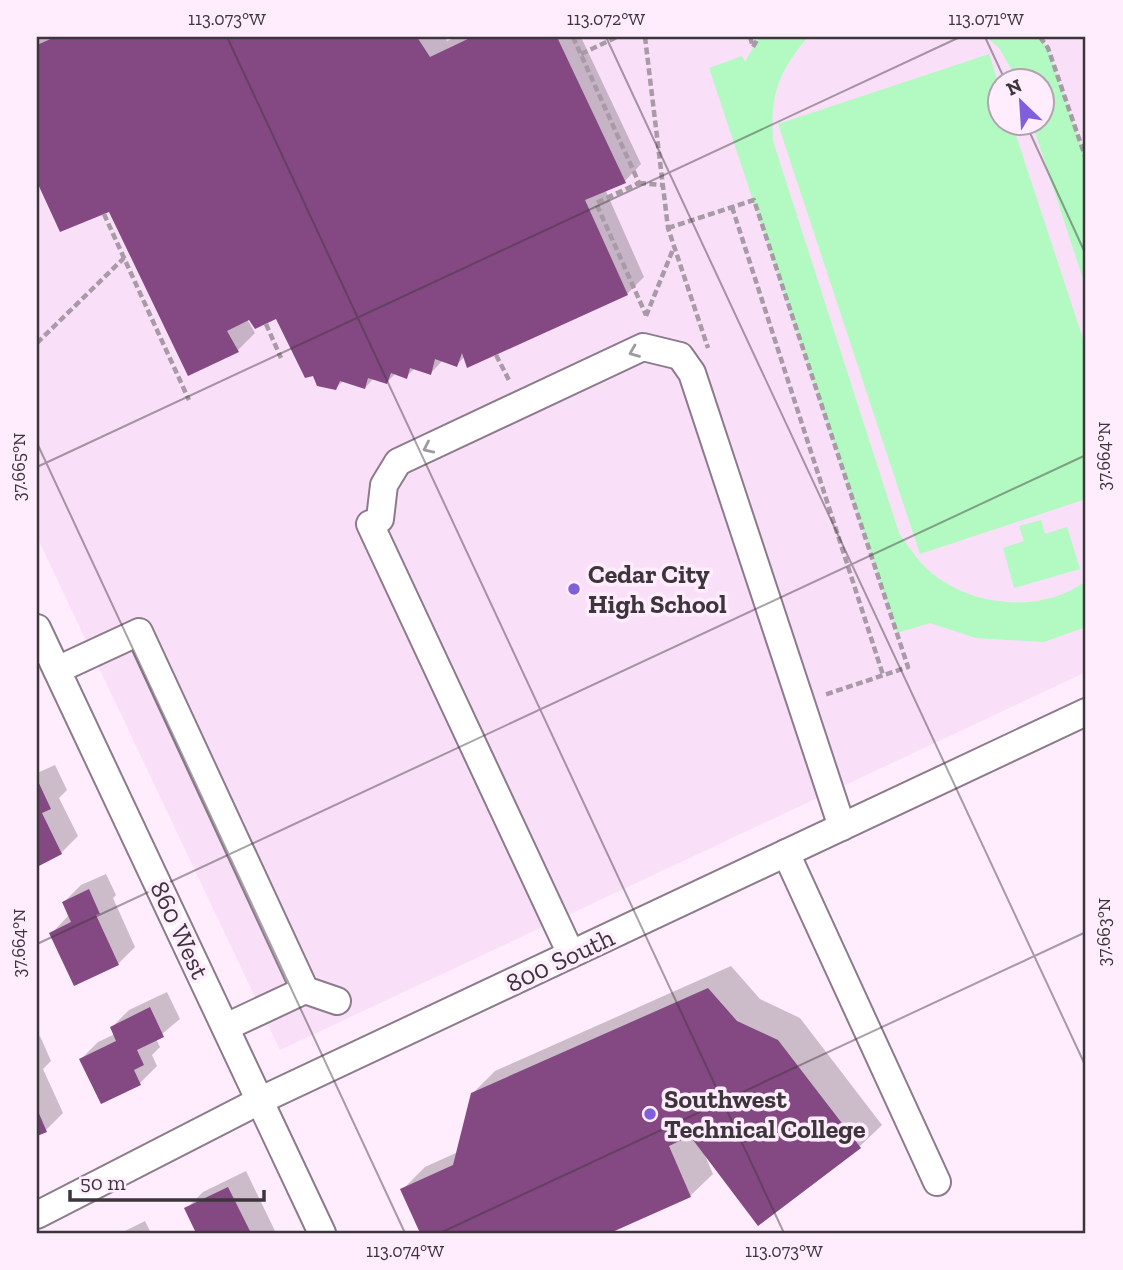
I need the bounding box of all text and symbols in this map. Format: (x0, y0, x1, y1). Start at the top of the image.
text: 113.073°W (188, 8, 266, 30)
text: 113.072°W (567, 8, 645, 30)
text: 113.071°W (948, 8, 1024, 30)
north arrow (986, 66, 1056, 136)
text: N (1003, 74, 1025, 101)
one-way arrow (629, 344, 641, 358)
text: 37.664°N (1093, 422, 1115, 490)
text: 37.665°N (8, 433, 30, 501)
one-way arrow (423, 440, 435, 454)
place label: Cedar City High School (588, 558, 727, 620)
marker: Cedar City High School (566, 581, 582, 597)
street label: 860 West (143, 876, 217, 984)
text: 37.663°N (1093, 898, 1115, 966)
text: 37.664°N (8, 909, 30, 977)
street label: 800 South (501, 921, 620, 999)
place label: Southwest Technical College (664, 1083, 866, 1145)
marker: Southwest Technical College (642, 1106, 658, 1122)
scale bar (70, 1158, 264, 1202)
text: 50 m (80, 1170, 126, 1195)
text: 113.074°W (366, 1240, 444, 1262)
text: 113.073°W (745, 1240, 823, 1262)

